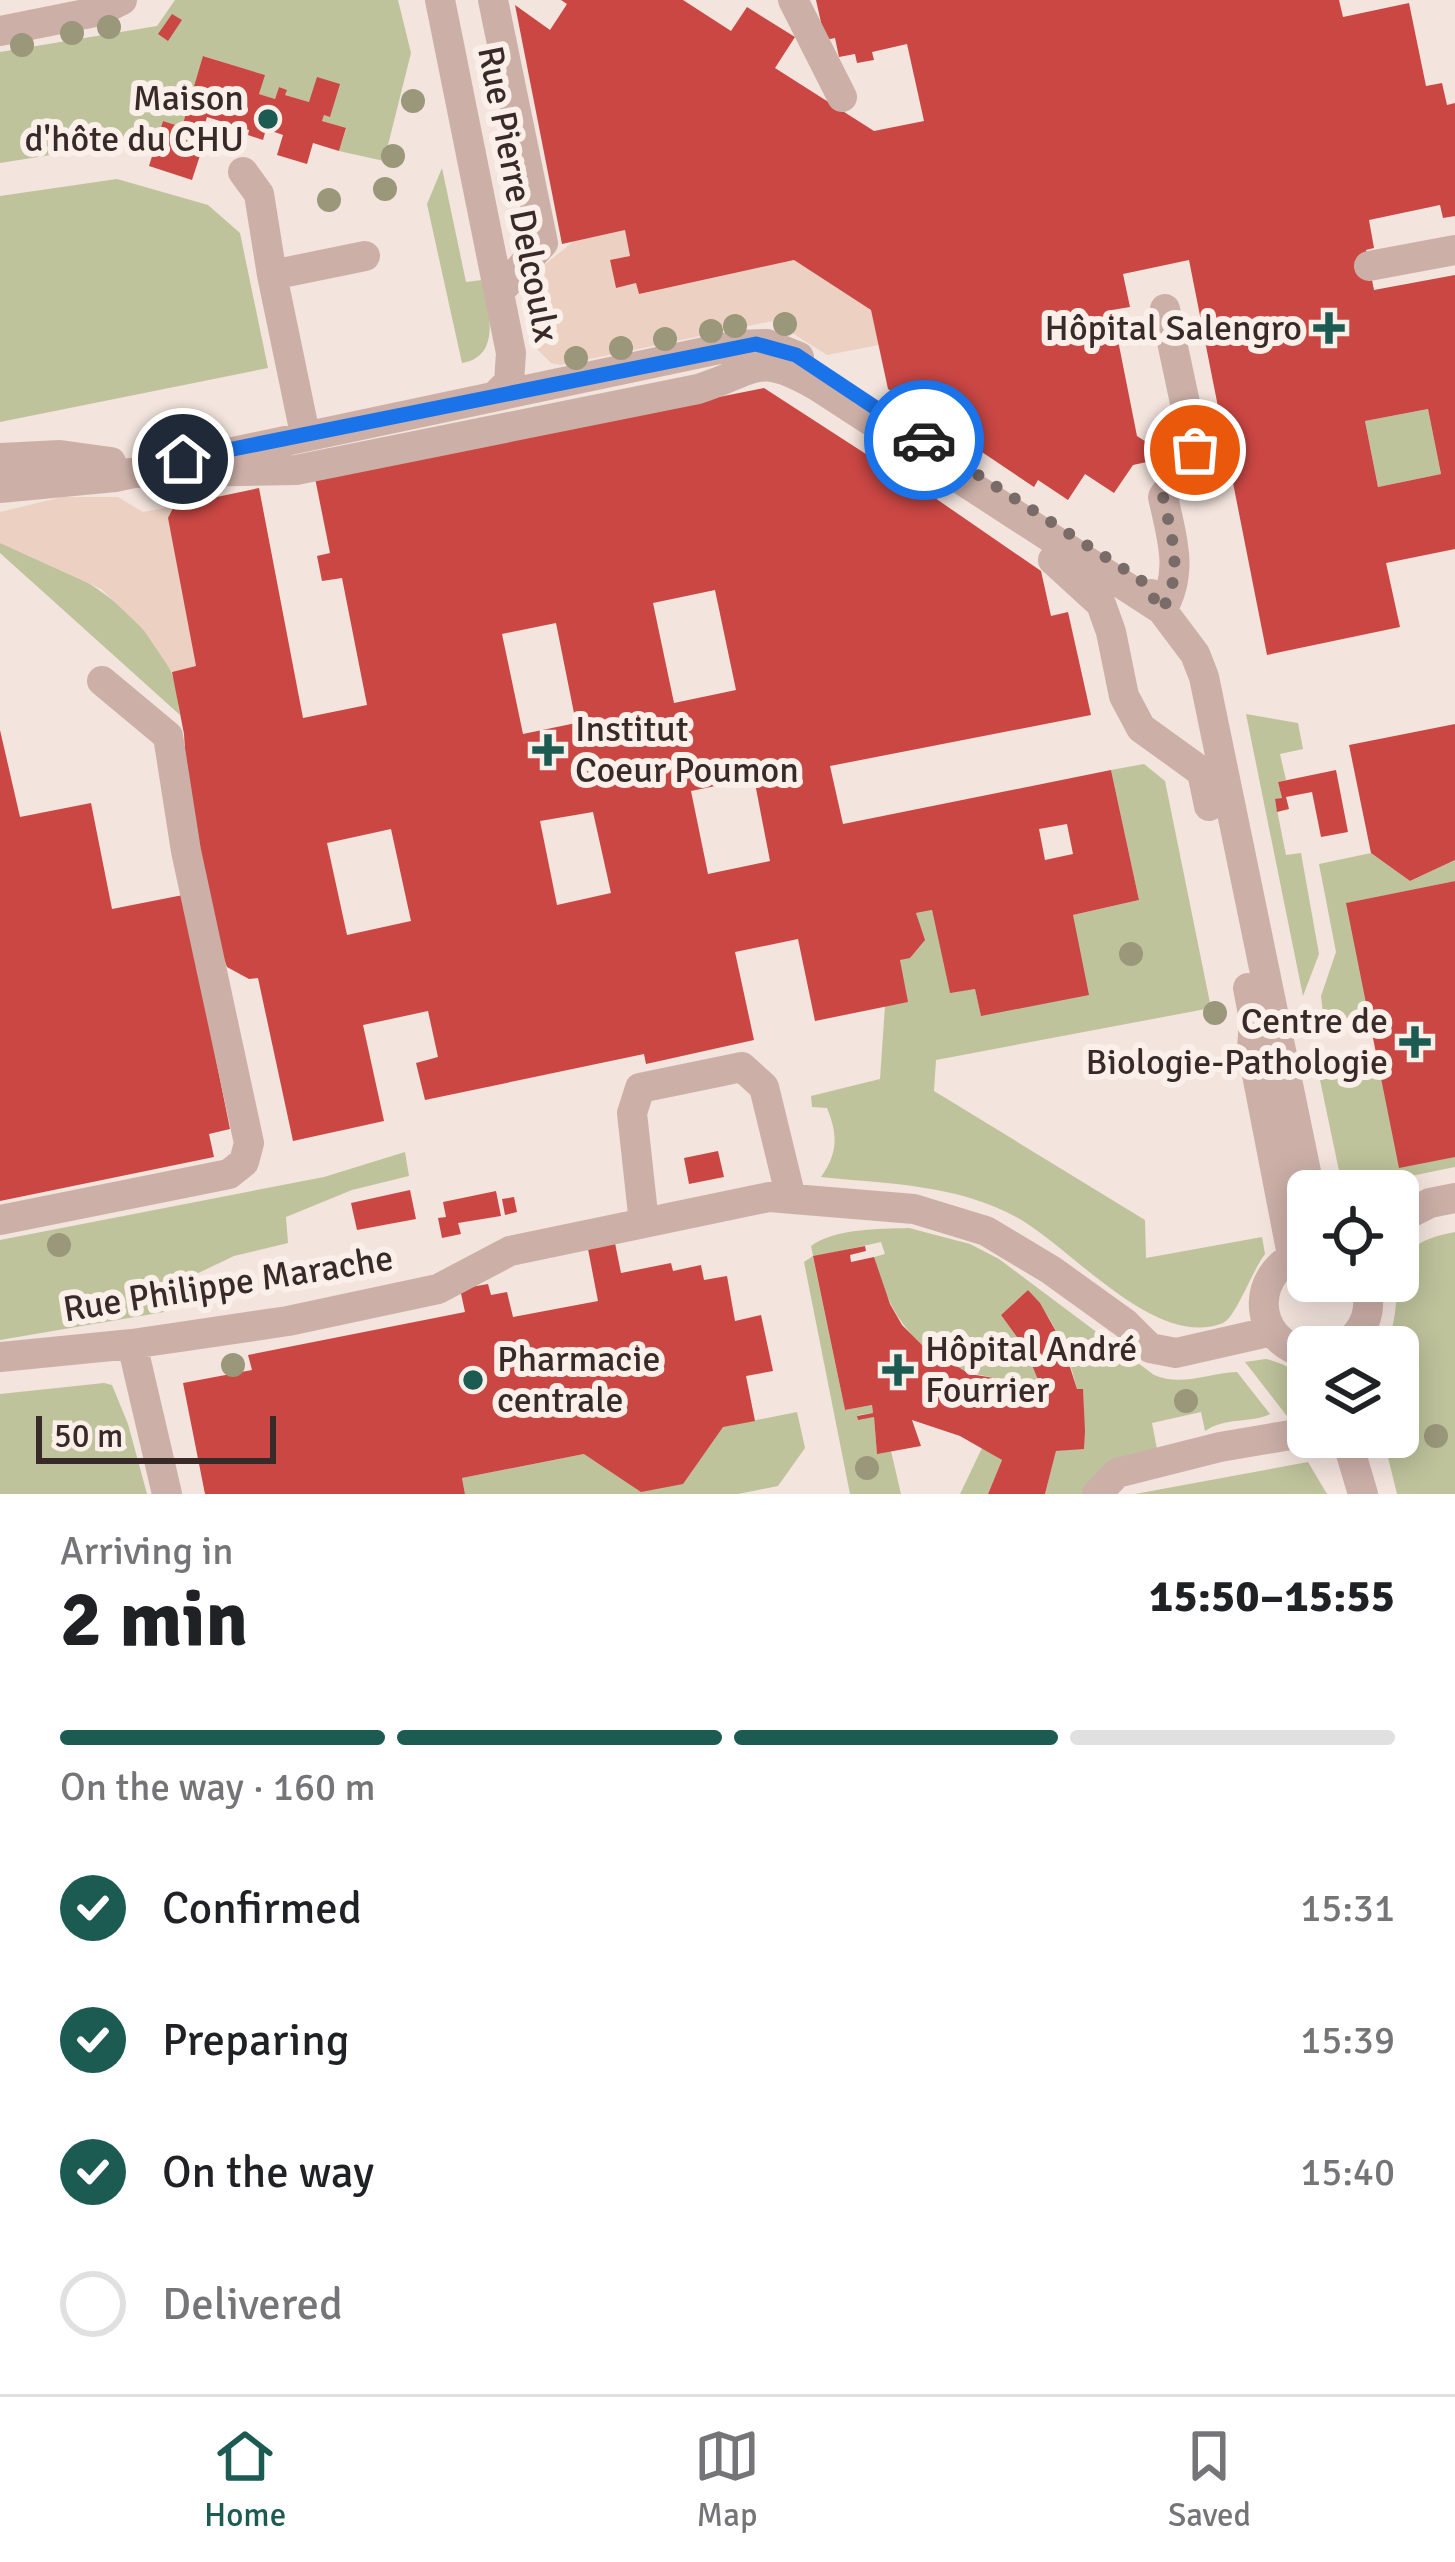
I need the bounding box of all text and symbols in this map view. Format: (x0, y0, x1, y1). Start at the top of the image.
street label: Rue Pierre Delcoulx (467, 42, 569, 346)
place label: Maison d'hôte du CHU (25, 76, 244, 162)
marker: Maison d'hôte du CHU (255, 106, 281, 132)
place label: Hôpital Salengro (1045, 306, 1302, 351)
marker: Hôpital Salengro (1313, 312, 1345, 344)
courier (864, 380, 984, 500)
pin (1144, 399, 1246, 501)
icon: car (891, 407, 957, 473)
pin (132, 408, 234, 510)
icon: bag (1162, 417, 1228, 483)
icon: home (150, 426, 216, 492)
place label: Institut Coeur Poumon (575, 707, 799, 793)
marker: Institut Coeur Poumon (532, 734, 564, 766)
place label: Centre de Biologie-Pathologie (1086, 999, 1388, 1085)
marker: Centre de Biologie-Pathologie (1399, 1026, 1431, 1058)
map controls (1287, 1170, 1419, 1458)
button: locate (1287, 1170, 1419, 1302)
street label: Rue Philippe Marache (60, 1236, 396, 1332)
button: layers (1287, 1326, 1419, 1458)
place label: Hôpital André Fourrier (925, 1327, 1137, 1413)
place label: Pharmacie centrale (497, 1337, 660, 1423)
marker: Hôpital André Fourrier (882, 1354, 914, 1386)
marker: Pharmacie centrale (460, 1367, 486, 1393)
scale bar (36, 1410, 276, 1463)
text: 50 m (54, 1416, 123, 1457)
text: Arriving in (60, 1527, 234, 1575)
text: 15:50–15:55 (1149, 1569, 1395, 1624)
text: 2 min (60, 1572, 248, 1668)
text: On the way · 160 m (60, 1763, 376, 1811)
icon: check (60, 1875, 126, 1941)
text: Confirmed (162, 1881, 362, 1936)
text: 15:31 (1300, 1884, 1395, 1932)
icon: check (60, 2007, 126, 2073)
text: Preparing (162, 2013, 350, 2068)
text: 15:39 (1300, 2016, 1395, 2064)
icon: check (60, 2139, 126, 2205)
text: On the way (162, 2145, 374, 2200)
text: 15:40 (1300, 2148, 1395, 2196)
text: Delivered (162, 2277, 343, 2332)
tab: Home (204, 2423, 286, 2536)
tab: Map (694, 2423, 760, 2536)
tab: Saved (1168, 2423, 1251, 2536)

